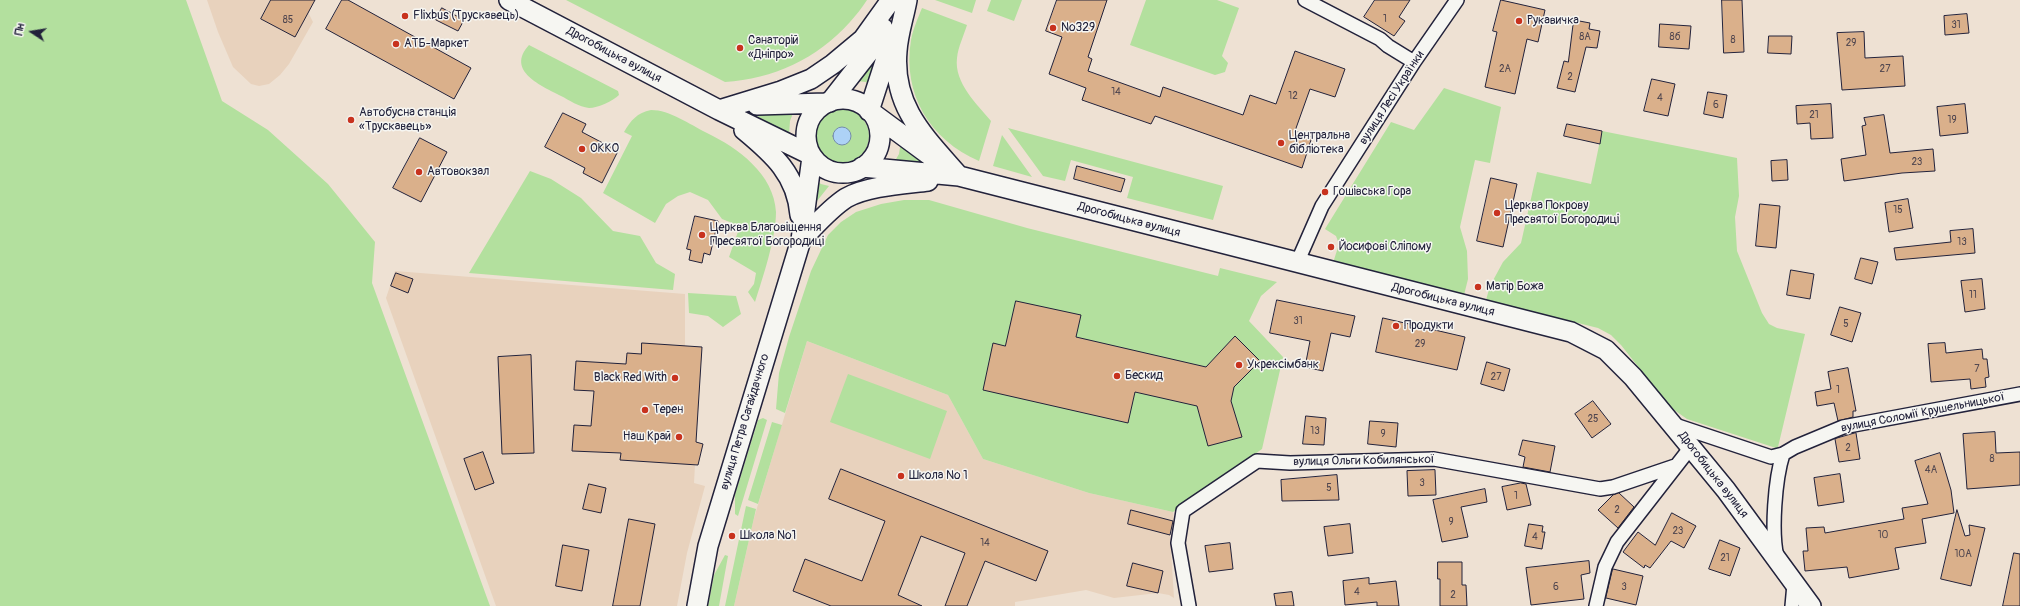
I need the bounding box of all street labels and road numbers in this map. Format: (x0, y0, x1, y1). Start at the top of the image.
street label: Дрогобицька вулиця (564, 24, 664, 86)
street label: вулиця Лесі Українки (1356, 49, 1428, 147)
street label: Дрогобицька вулиця (1076, 199, 1182, 241)
street label: Дрогобицька вулиця (1390, 280, 1496, 320)
street label: вулиця Петра Сагайдачного (717, 352, 773, 492)
street label: вулиця Соломії Крушельницької (1840, 390, 2006, 436)
street label: Дрогобицька вулиця (1675, 429, 1751, 521)
street label: вулиця Ольги Кобилянської (1293, 453, 1435, 469)

